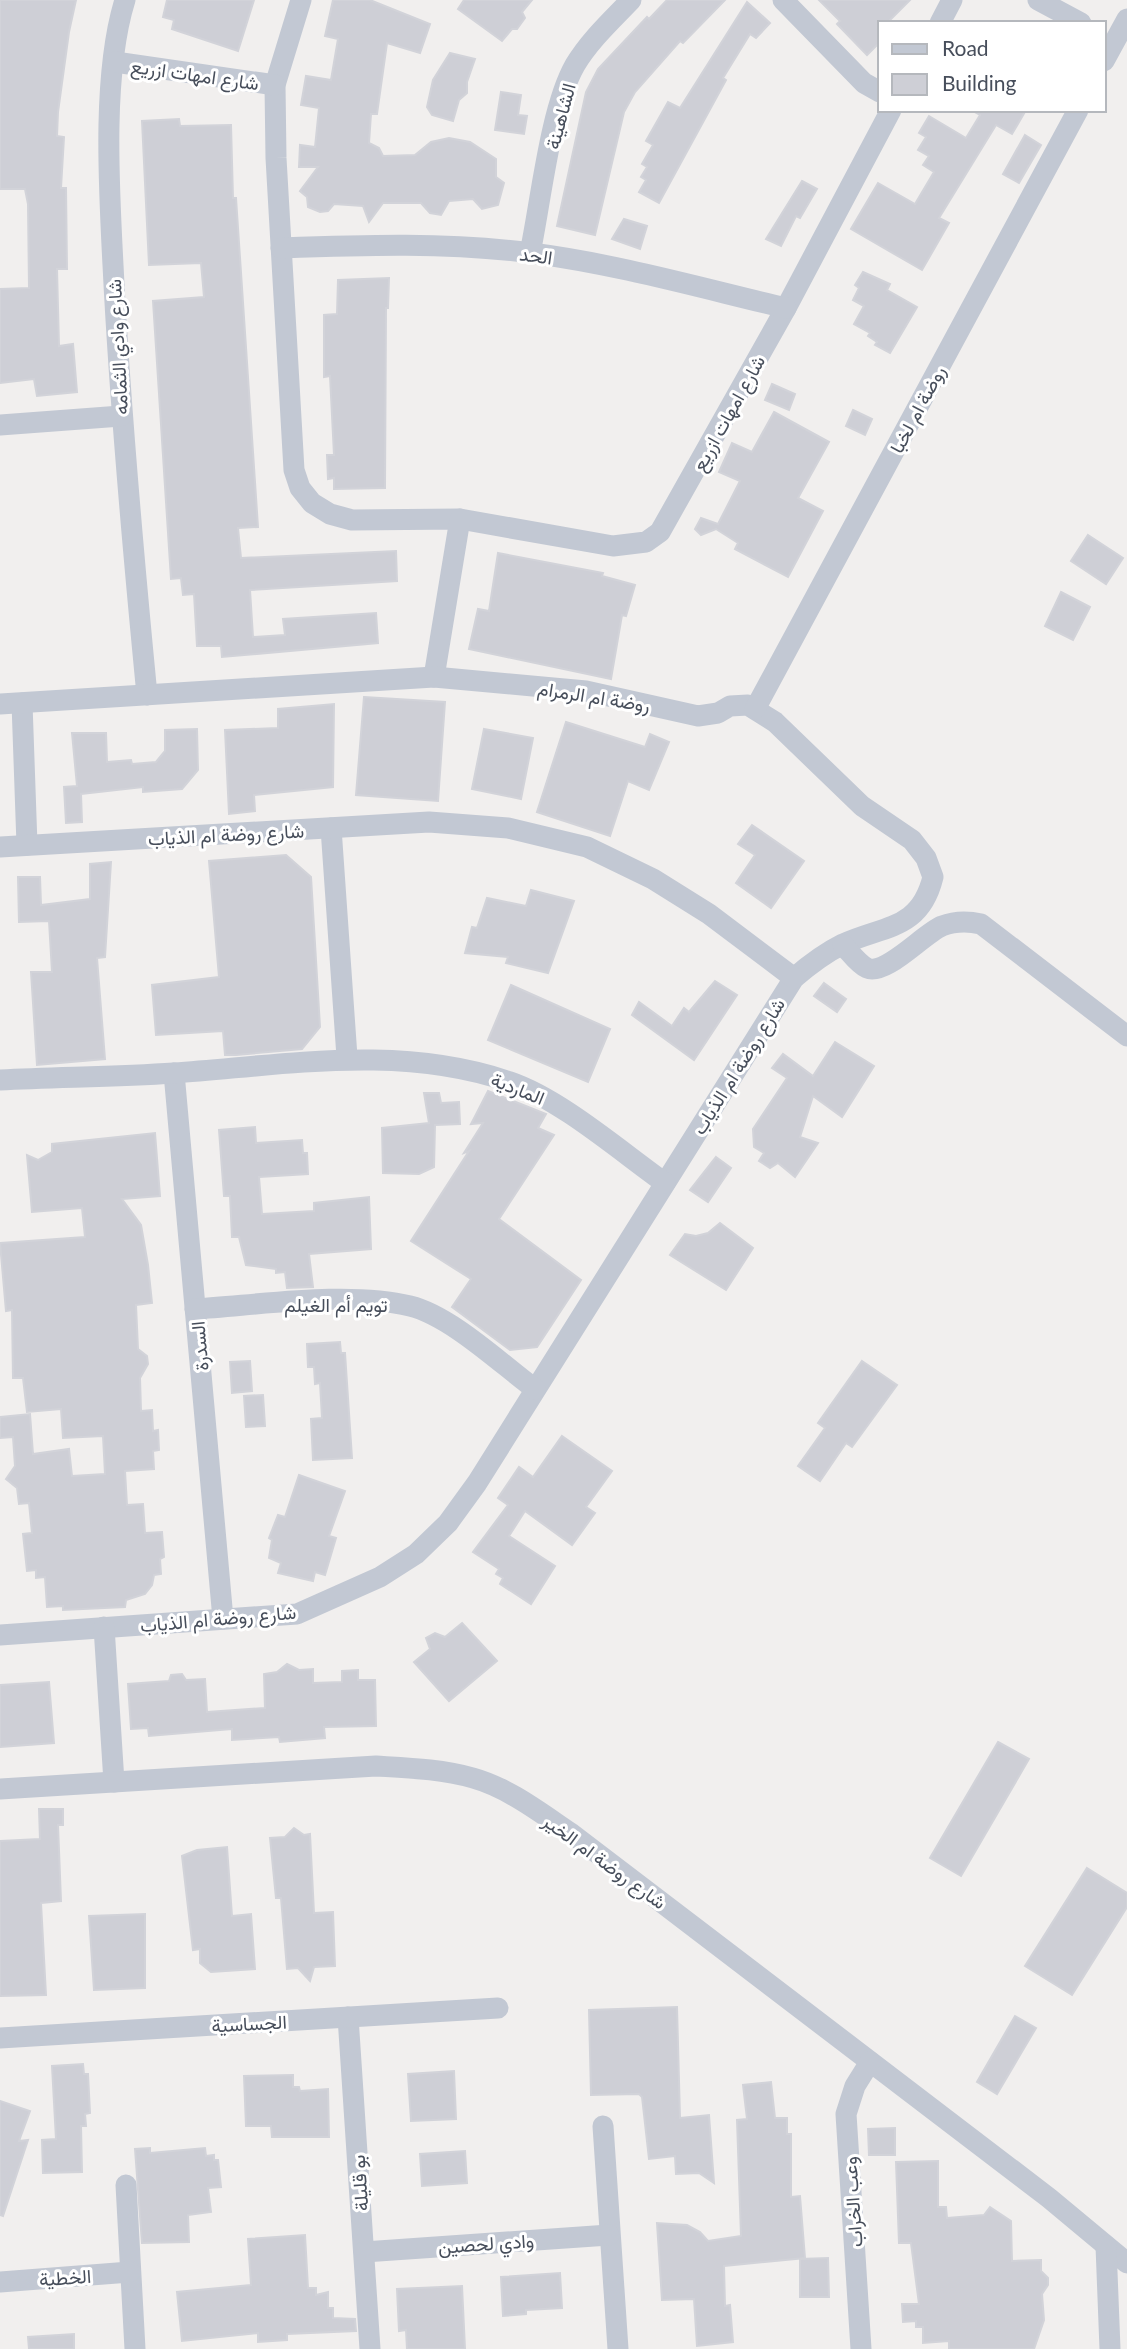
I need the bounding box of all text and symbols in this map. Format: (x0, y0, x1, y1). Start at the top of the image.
legend (878, 21, 1106, 112)
text: Road (942, 35, 989, 60)
street label: شارع امهات ازريع (129, 54, 260, 97)
text: Building (942, 70, 1017, 95)
street label: الشاهينة (540, 81, 581, 152)
street label: الحد (518, 241, 554, 269)
street label: شارع وادي الثمامه (102, 278, 137, 415)
street label: شارع امهات ازريع (687, 351, 772, 476)
street label: روضة ام لخبا (884, 361, 951, 458)
street label: روضة ام الرمرام (536, 676, 652, 718)
street label: شارع روضة ام الذياب (147, 818, 305, 852)
street label: شارع روضة ام الذياب (687, 994, 791, 1139)
street label: الماردية (488, 1067, 548, 1110)
street label: تويم أم الغيلم (284, 1293, 388, 1318)
street label: السدرة (185, 1320, 214, 1372)
street label: شارع روضة ام الذياب (139, 1600, 297, 1638)
street label: شارع روضة ام الخير (537, 1808, 671, 1915)
street label: الجساسية (211, 2010, 287, 2037)
street label: بو قليلة (346, 2154, 373, 2212)
street label: وعب الخراب (837, 2156, 868, 2248)
street label: وادي لحصين (437, 2228, 535, 2263)
street label: الخطية (38, 2264, 92, 2291)

